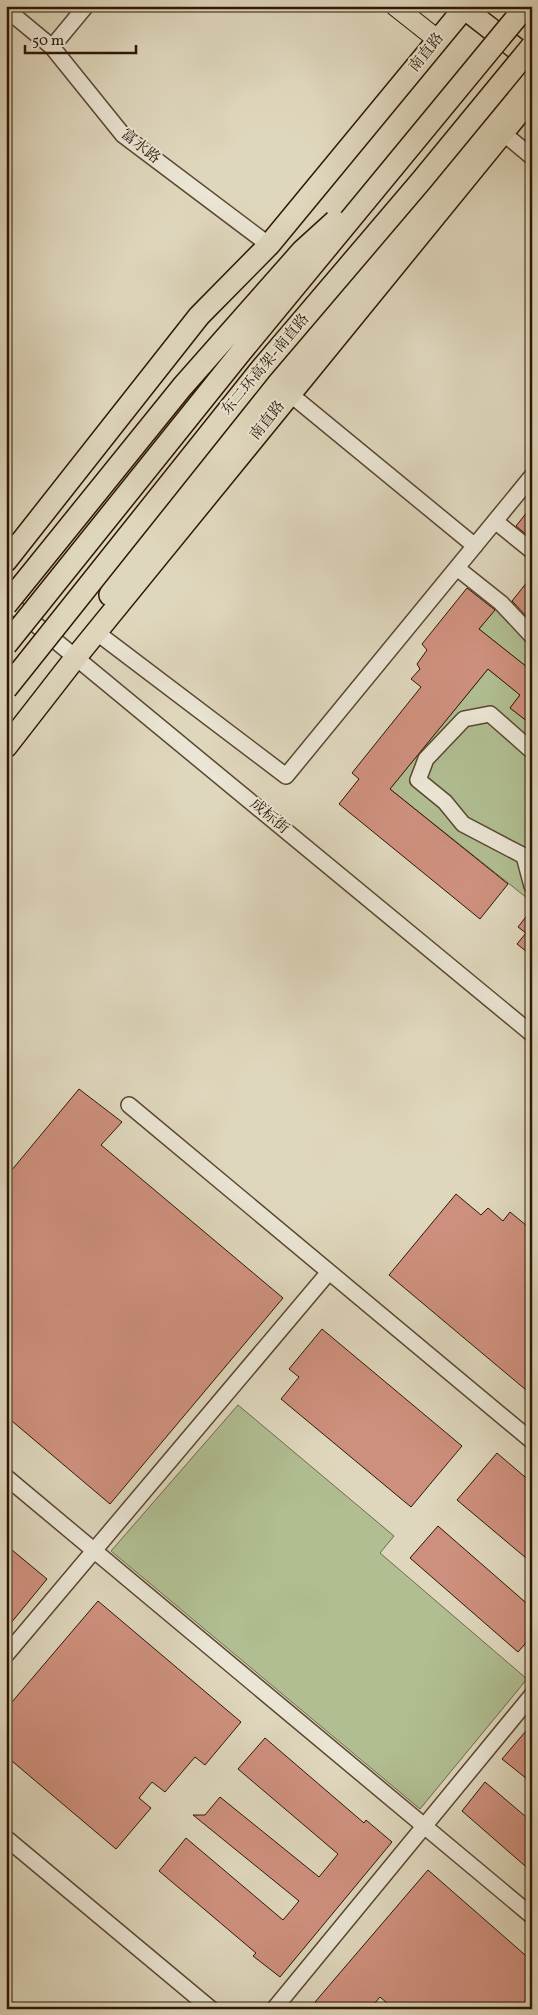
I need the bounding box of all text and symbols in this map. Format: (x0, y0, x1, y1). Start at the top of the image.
scale bar (25, 22, 136, 54)
street label: 南直路 (405, 29, 449, 77)
text: 50 m (32, 31, 64, 52)
street label: 富水路 (116, 125, 164, 169)
street label: 东二环高架-南直路 (217, 310, 315, 420)
street label: 南直路 (246, 397, 290, 445)
street label: 成标街 (245, 794, 293, 840)

